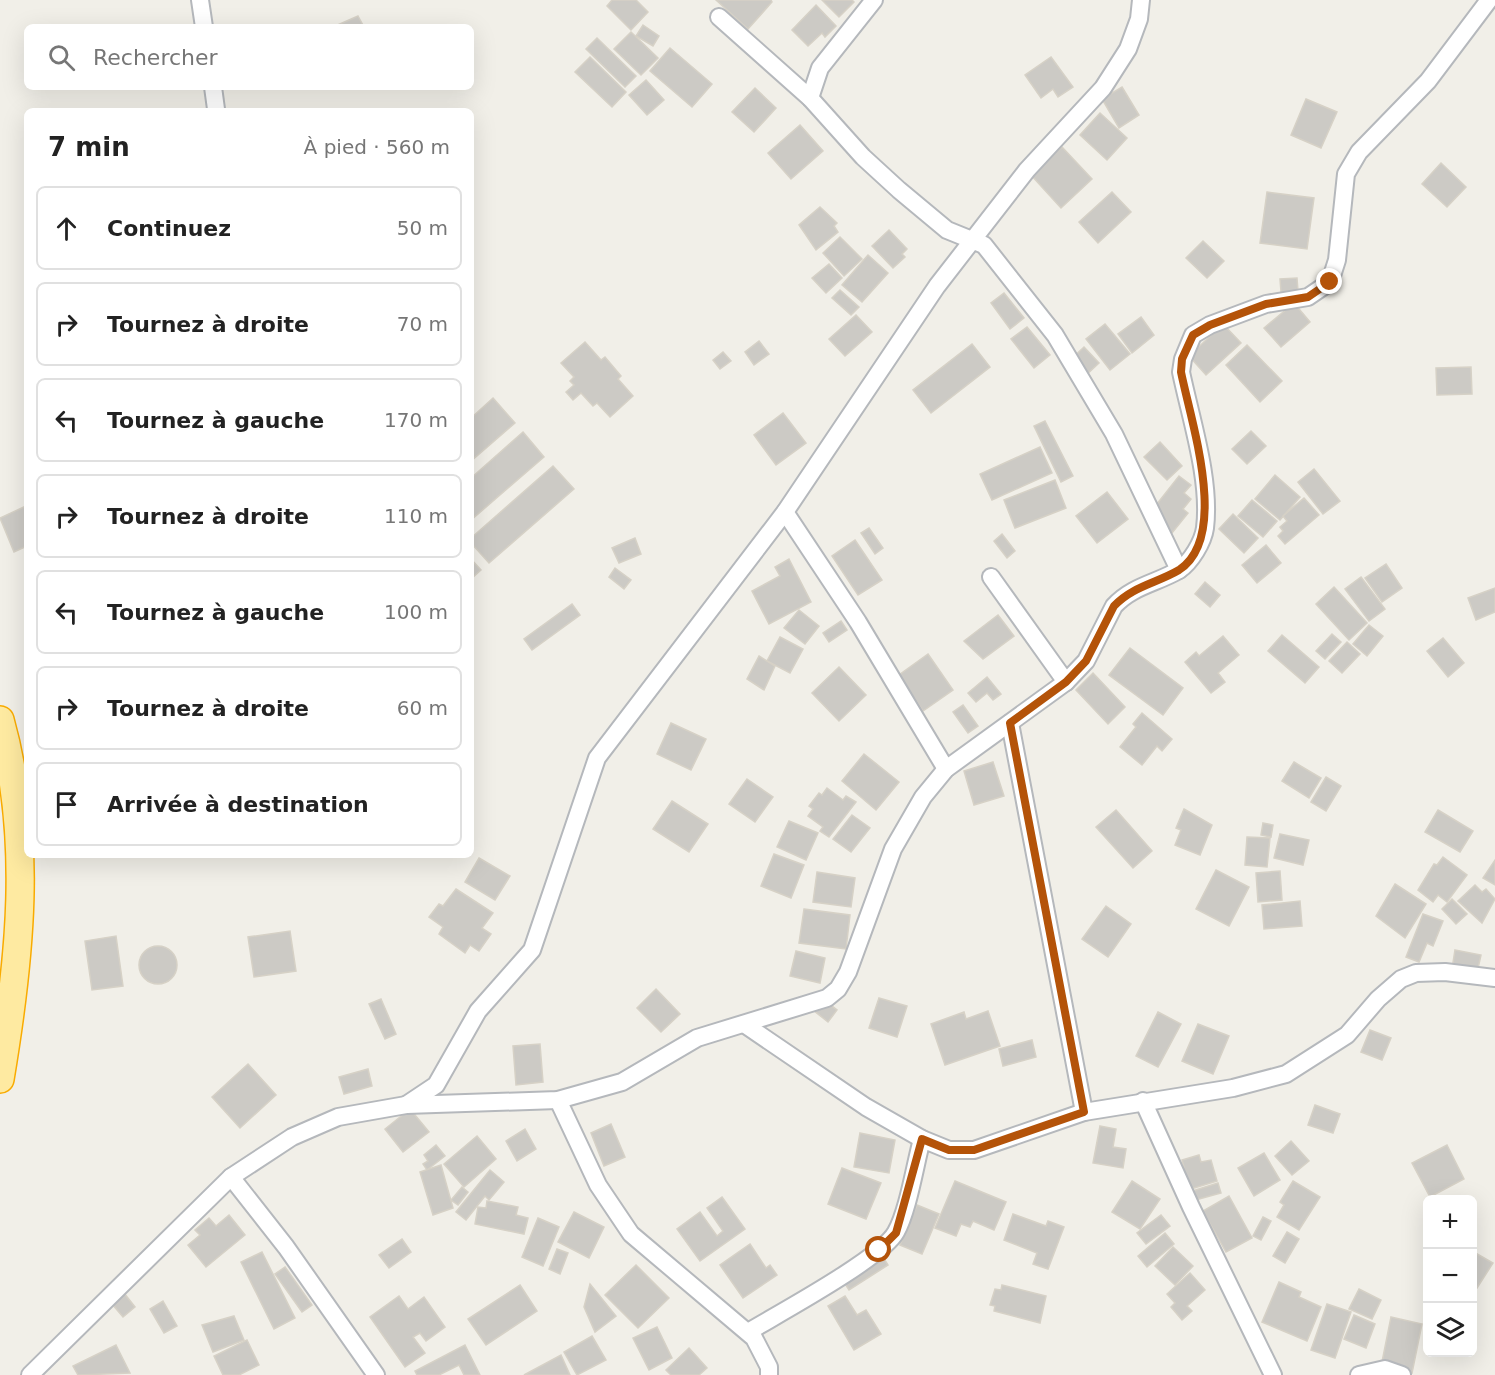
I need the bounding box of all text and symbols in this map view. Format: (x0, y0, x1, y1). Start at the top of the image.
search box (24, 24, 474, 90)
icon: search (45, 41, 78, 74)
text: Rechercher (93, 45, 218, 70)
text: 7 min (48, 132, 130, 162)
text: À pied · 560 m (304, 135, 450, 159)
icon: ahead (50, 212, 83, 245)
text: Continuez (107, 216, 231, 241)
text: 50 m (397, 216, 448, 240)
route end (1316, 268, 1342, 294)
icon: right (50, 308, 83, 341)
text: Tournez à droite (107, 312, 309, 337)
text: 70 m (397, 312, 448, 336)
icon: left (50, 404, 83, 437)
text: Tournez à gauche (107, 408, 324, 433)
text: 170 m (384, 408, 448, 432)
icon: right (50, 500, 83, 533)
text: Tournez à droite (107, 504, 309, 529)
text: 110 m (384, 504, 448, 528)
icon: left (50, 596, 83, 629)
text: Tournez à gauche (107, 600, 324, 625)
text: 100 m (384, 600, 448, 624)
icon: right (50, 692, 83, 725)
text: Tournez à droite (107, 696, 309, 721)
text: 60 m (397, 696, 448, 720)
icon: arrive (50, 788, 83, 821)
text: Arrivée à destination (107, 792, 369, 817)
map controls (1423, 1195, 1477, 1357)
button: + (1423, 1195, 1477, 1249)
route start (865, 1236, 891, 1262)
button: − (1423, 1249, 1477, 1303)
button: layers (1423, 1303, 1477, 1357)

